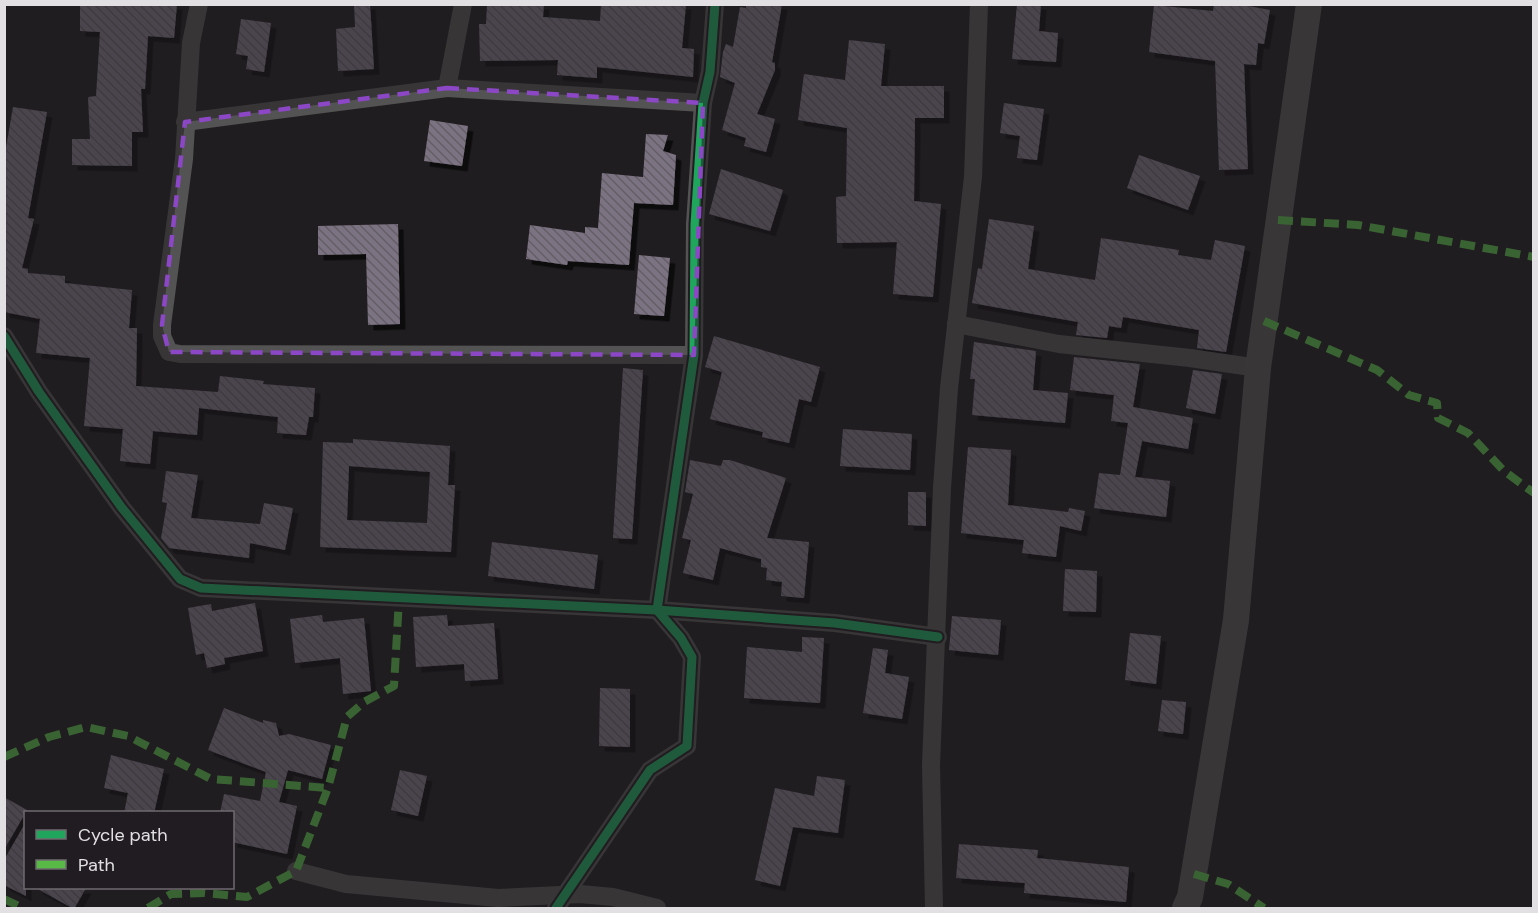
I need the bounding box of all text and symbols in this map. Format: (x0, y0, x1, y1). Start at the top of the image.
legend (24, 811, 234, 889)
text: Cycle path (78, 823, 168, 847)
text: Path (78, 853, 115, 877)

